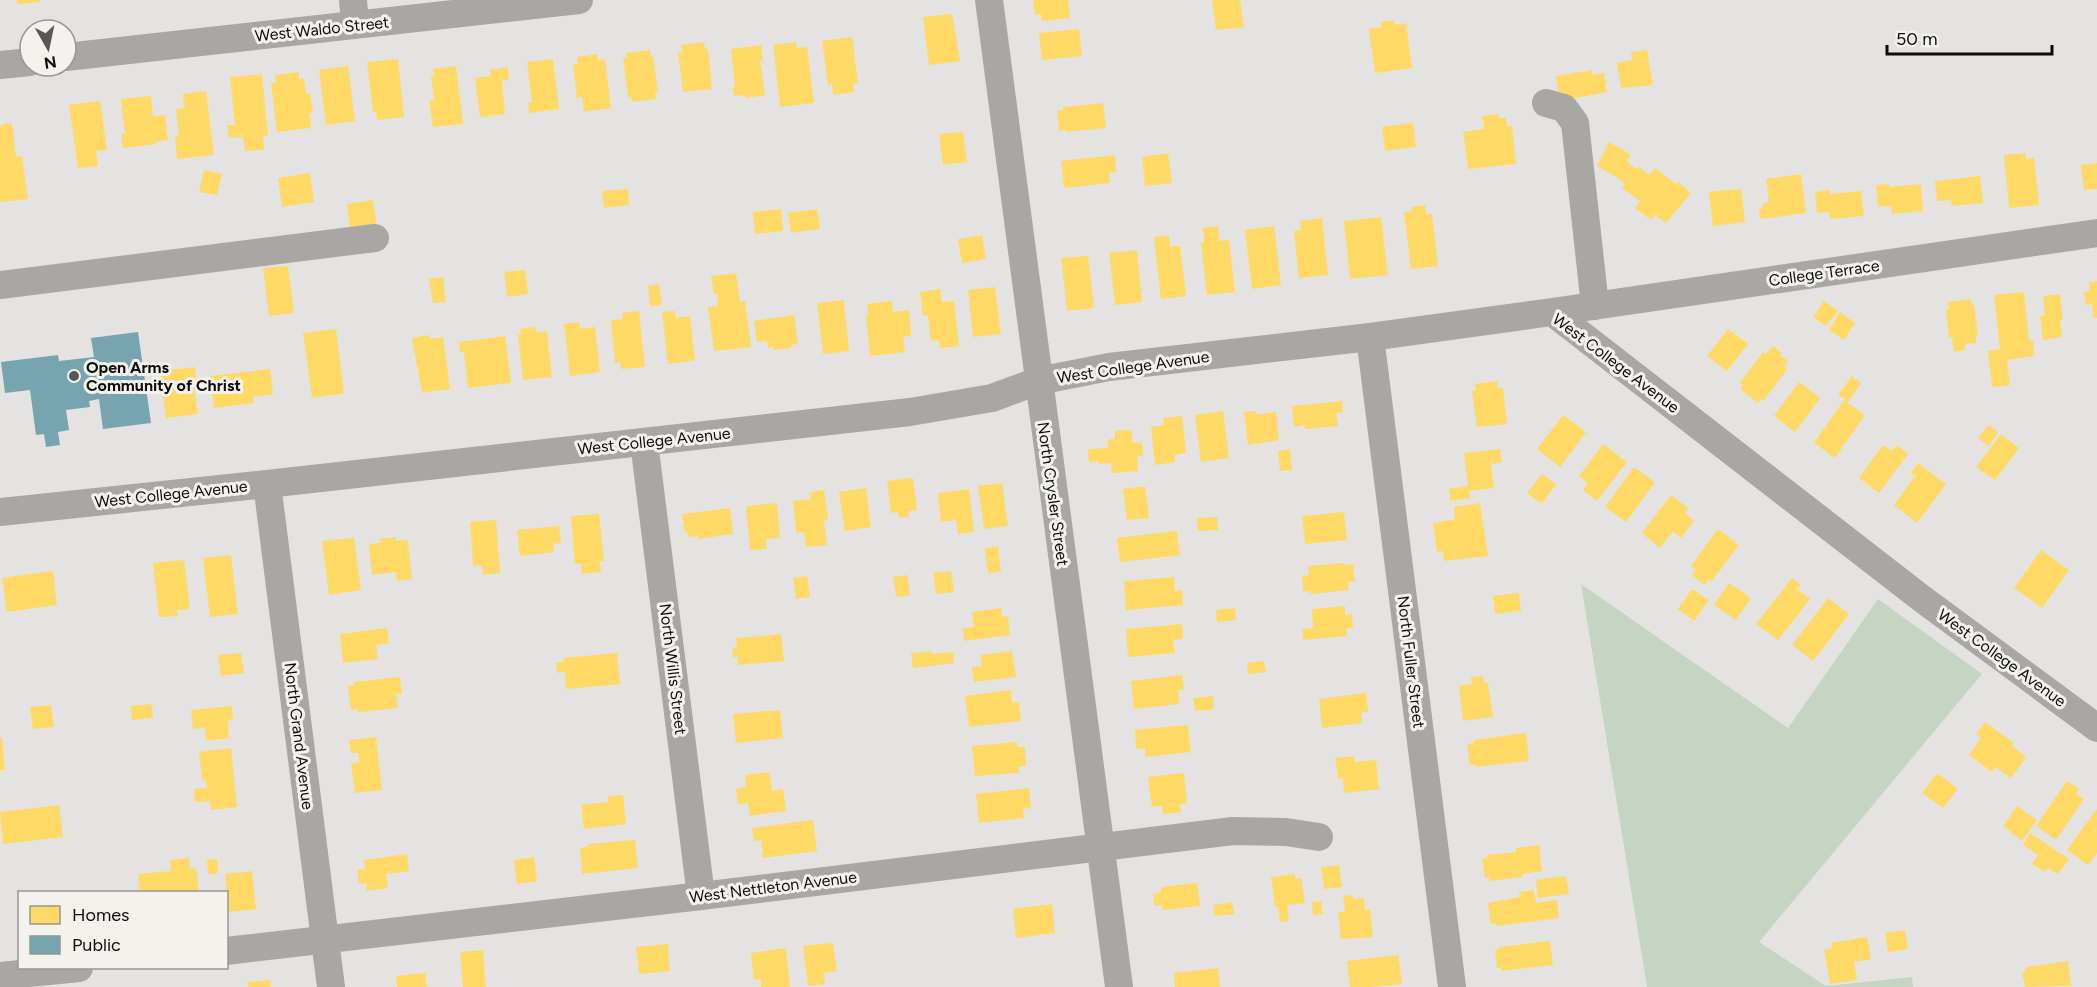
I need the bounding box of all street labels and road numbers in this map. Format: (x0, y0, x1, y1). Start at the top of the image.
street label: West Waldo Street (254, 13, 390, 45)
street label: College Terrace (1767, 256, 1881, 290)
street label: West College Avenue (1549, 309, 1683, 417)
street label: West College Avenue (1056, 347, 1211, 387)
street label: North Crysler Street (1033, 421, 1073, 567)
street label: West College Avenue (577, 423, 732, 458)
street label: West College Avenue (94, 476, 249, 511)
street label: North Fuller Street (1393, 595, 1429, 729)
street label: North Willis Street (656, 602, 690, 736)
street label: West College Avenue (1934, 605, 2070, 711)
street label: North Grand Avenue (281, 661, 317, 811)
street label: West Nettleton Avenue (688, 867, 858, 907)

